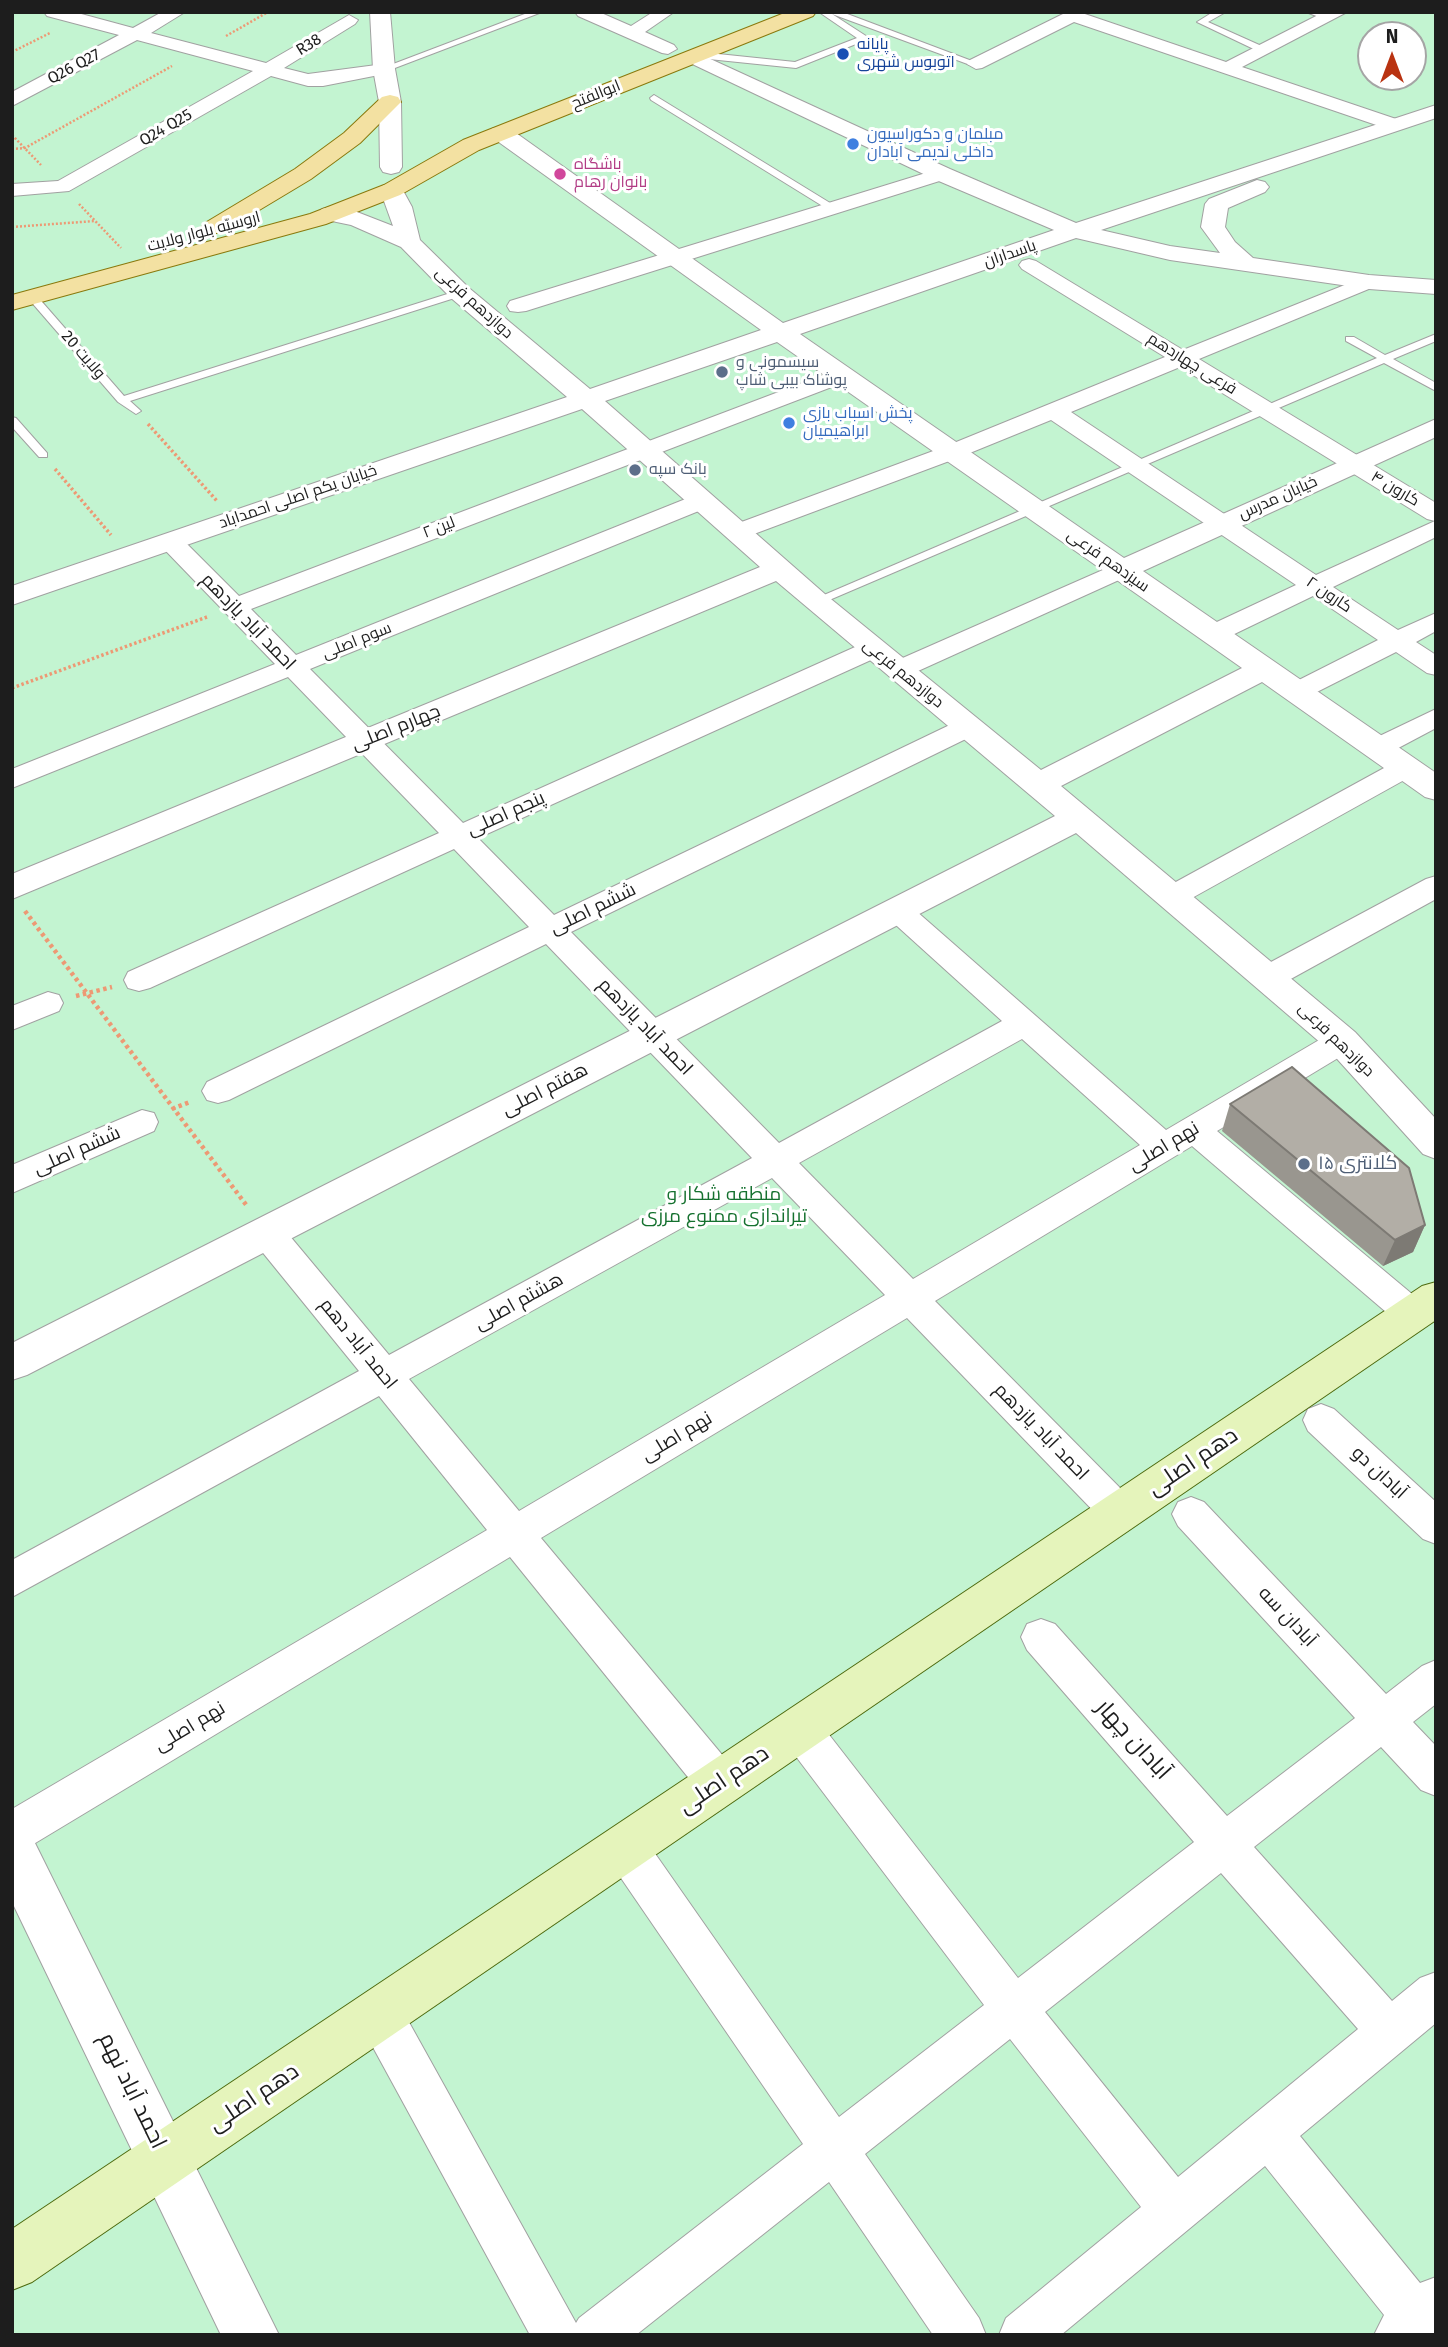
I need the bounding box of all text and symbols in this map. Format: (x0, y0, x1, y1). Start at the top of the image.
north arrow (1357, 21, 1427, 91)
text: N (1386, 25, 1398, 48)
street label: R38 (293, 30, 325, 60)
place label: پایانه اتوبوس شهری (857, 35, 955, 73)
street label: Q26 Q27 (44, 45, 104, 89)
marker: پایانه اتوبوس شهری (835, 46, 851, 62)
street label: ابوالفتح (569, 76, 623, 114)
street label: Q24 Q25 (136, 105, 196, 151)
place label: مبلمان و دکوراسیون داخلی ندیمی آبادان (867, 125, 1004, 163)
marker: مبلمان و دکوراسیون داخلی ندیمی آبادان (845, 136, 861, 152)
place label: باشگاه بانوان رهام (574, 155, 647, 193)
marker: باشگاه بانوان رهام (552, 166, 568, 182)
street label: اروسیّه بلوار ولایت (145, 208, 263, 256)
street label: پاسداران (981, 236, 1039, 272)
street label: دوازدهم فرعی (431, 263, 517, 343)
street label: ولایت 20 (57, 327, 109, 383)
street label: فرعی چهاردهم (1144, 329, 1240, 399)
place label: سیسمونی و پوشاک بیبی شاپ (736, 353, 847, 391)
marker: سیسمونی و پوشاک بیبی شاپ (714, 364, 730, 380)
place label: پخش اسباب بازی ابراهیمیان (803, 404, 912, 442)
marker: پخش اسباب بازی ابراهیمیان (781, 415, 797, 431)
place label: بانک سپه (649, 460, 707, 480)
street label: خیابان یکم اصلی احمداباد (216, 461, 380, 533)
marker: بانک سپه (627, 462, 643, 478)
street label: کارون ۴ (1367, 467, 1423, 511)
street label: خیابان مدرس (1235, 472, 1321, 524)
street label: لین ۲ (420, 513, 458, 543)
street label: سیزدهم فرعی (1063, 526, 1153, 596)
street label: احمد آباد یازدهم (196, 569, 300, 675)
street label: کارون ۲ (1303, 573, 1355, 617)
street label: سوم اصلی (319, 618, 395, 664)
street label: دوازدهم فرعی (859, 636, 947, 712)
street label: چهارم اصلی (348, 700, 444, 756)
street label: پنجم اصلی (463, 787, 549, 841)
street label: ششم اصلی (546, 878, 640, 940)
street label: احمد آباد یازدهم (593, 974, 697, 1080)
street label: دوازدهم فرعی (1294, 999, 1378, 1081)
street label: هفتم اصلی (498, 1059, 592, 1121)
street label: نهم اصلی (1124, 1117, 1204, 1177)
street label: ششم اصلی (30, 1122, 124, 1180)
place label: کلانتری ۱۵ (1318, 1153, 1397, 1175)
marker: کلانتری ۱۵ (1296, 1156, 1312, 1172)
park label: منطقه شکار و تیراندازی ممنوع مرزی (641, 1184, 807, 1228)
street label: هشتم اصلی (471, 1268, 567, 1336)
street label: احمد آباد دهم (314, 1294, 402, 1394)
street label: احمد آباد یازدهم (989, 1379, 1093, 1485)
street label: نهم اصلی (637, 1407, 717, 1467)
street label: دهم اصلی (1143, 1422, 1243, 1502)
street label: آبادان دو (1347, 1442, 1411, 1504)
street label: آبادان سه (1253, 1582, 1321, 1652)
street label: آبادان چهار (1090, 1694, 1176, 1786)
street label: نهم اصلی (150, 1697, 230, 1757)
street label: دهم اصلی (674, 1740, 774, 1820)
street label: احمد آباد نهم (92, 2028, 172, 2154)
street label: دهم اصلی (204, 2058, 304, 2138)

